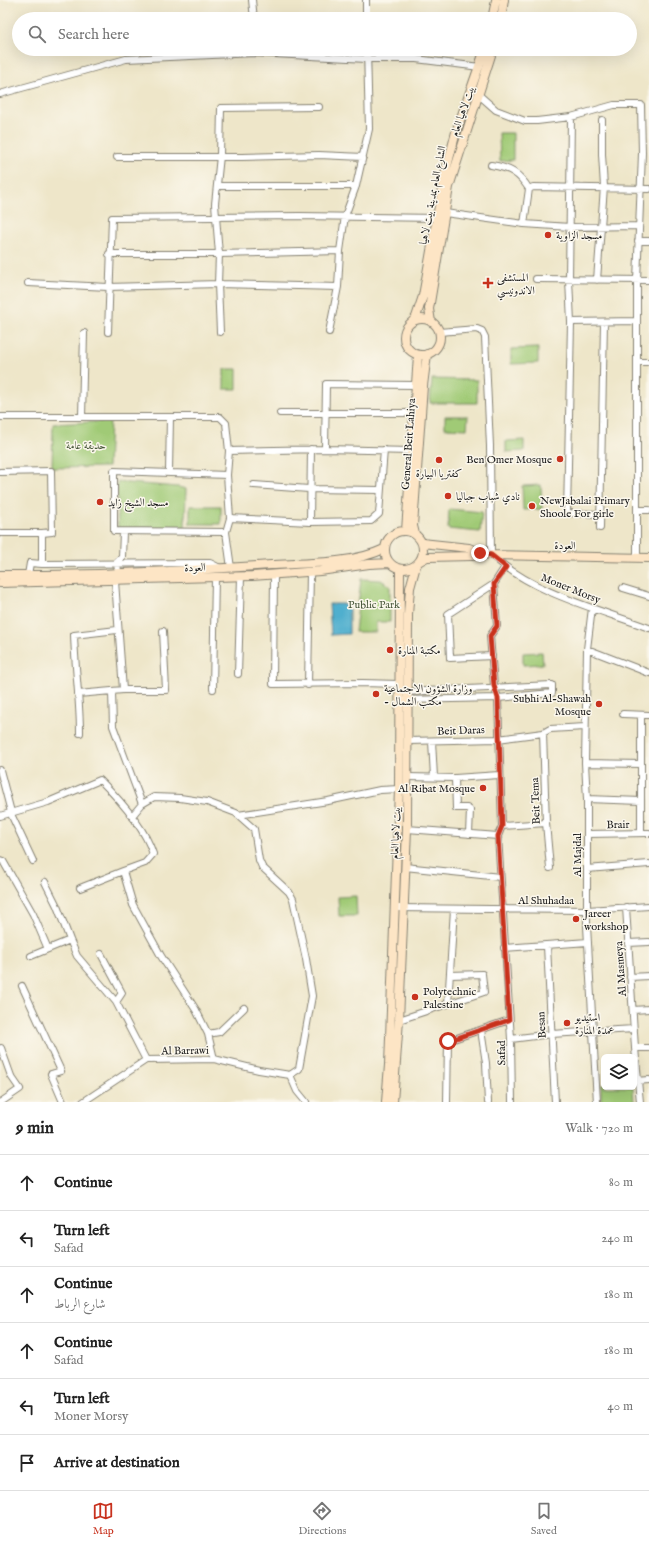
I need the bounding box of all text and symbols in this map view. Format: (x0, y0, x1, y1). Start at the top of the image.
search box (12, 12, 637, 56)
icon: search (26, 23, 48, 45)
text: Search here (58, 25, 129, 44)
street label: بيت لاهيا العام (448, 84, 480, 139)
street label: الشارع العام بمدينة بيت لاهيا (417, 145, 451, 246)
place label: مسجد الزاوية (556, 229, 602, 243)
marker: مسجد الزاوية (543, 230, 553, 240)
place label: المستشفى الاندونيسي (497, 271, 535, 301)
marker: المستشفى الاندونيسي (482, 277, 494, 289)
street label: General Beit Lahiya (399, 398, 419, 490)
park label: حديقة عامة (66, 439, 106, 453)
place label: Ben Omer Mosque (466, 453, 552, 467)
marker: Ben Omer Mosque (555, 454, 565, 464)
marker: كفتريا البيارة (434, 455, 444, 465)
place label: كفتريا البيارة (416, 467, 462, 481)
place label: نادي شباب جباليا (456, 490, 520, 505)
marker: نادي شباب جباليا (443, 491, 453, 501)
place label: NewJabalai Primary Shoole For girle (540, 494, 631, 521)
place label: مسجد الشيخ زايد (108, 496, 169, 513)
marker: مسجد الشيخ زايد (95, 497, 105, 507)
marker: NewJabalai Primary Shoole For girle (527, 501, 537, 511)
street label: العودة (554, 539, 576, 553)
route end (471, 544, 489, 562)
street label: العودة (184, 561, 206, 575)
street label: Moner Morsy (539, 571, 603, 607)
park label: Public Park (348, 598, 400, 612)
place label: مكتبة المنارة (398, 644, 441, 658)
marker: مكتبة المنارة (385, 645, 395, 655)
place label: وزارة الشؤون الاجتماعية - مكتب الشمال (384, 682, 473, 709)
marker: وزارة الشؤون الاجتماعية - مكتب الشمال (371, 689, 381, 699)
place label: Subhi Al-Shawah Mosque (513, 692, 591, 719)
marker: Subhi Al-Shawah Mosque (594, 699, 604, 709)
street label: Beit Daras (437, 723, 485, 739)
street label: Beit Tema (528, 777, 544, 825)
place label: Al Ribat Mosque (397, 782, 475, 796)
marker: Al Ribat Mosque (478, 783, 488, 793)
street label: بيت لاهيا العام (388, 806, 406, 860)
street label: Brair (606, 818, 630, 832)
street label: Al Majdal (571, 833, 585, 878)
street label: Al Shuhadaa (517, 894, 574, 908)
place label: Jareer workshop (582, 907, 629, 934)
marker: Jareer workshop (571, 914, 581, 924)
street label: Al Masmeya (612, 941, 630, 998)
place label: Polytechnic Palestine (423, 985, 476, 1012)
marker: Polytechnic Palestine (410, 992, 420, 1002)
street label: Besan (534, 1011, 550, 1039)
place label: استيديو عمدة المنارة (574, 1011, 614, 1038)
marker: استيديو عمدة المنارة (562, 1018, 572, 1028)
route start (439, 1032, 457, 1050)
street label: Safad (495, 1040, 509, 1066)
street label: Al Barrawi (160, 1044, 209, 1058)
map controls (601, 1054, 637, 1090)
button: layers (601, 1054, 637, 1090)
text: 9 min (16, 1118, 54, 1139)
text: Walk · 720 m (565, 1120, 633, 1137)
icon: ahead (16, 1172, 38, 1194)
text: Continue (54, 1173, 112, 1192)
text: 80 m (609, 1174, 633, 1191)
text: Turn left (54, 1221, 110, 1240)
icon: left (16, 1228, 38, 1250)
text: 240 m (601, 1230, 633, 1247)
text: Safad (54, 1240, 84, 1257)
text: Continue (54, 1274, 112, 1293)
icon: ahead (16, 1284, 38, 1306)
text: 180 m (604, 1286, 633, 1303)
text: شارع الرباط (54, 1296, 106, 1313)
text: Continue (54, 1333, 112, 1352)
icon: ahead (16, 1340, 38, 1362)
text: 180 m (604, 1342, 633, 1359)
text: Safad (54, 1352, 84, 1369)
text: Turn left (54, 1389, 110, 1408)
icon: left (16, 1396, 38, 1418)
text: 40 m (607, 1398, 633, 1415)
text: Moner Morsy (54, 1408, 128, 1425)
icon: arrive (16, 1452, 38, 1474)
text: Arrive at destination (54, 1453, 180, 1472)
tab: Map (92, 1500, 114, 1538)
tab: Directions (299, 1500, 346, 1538)
tab: Saved (531, 1500, 557, 1538)

